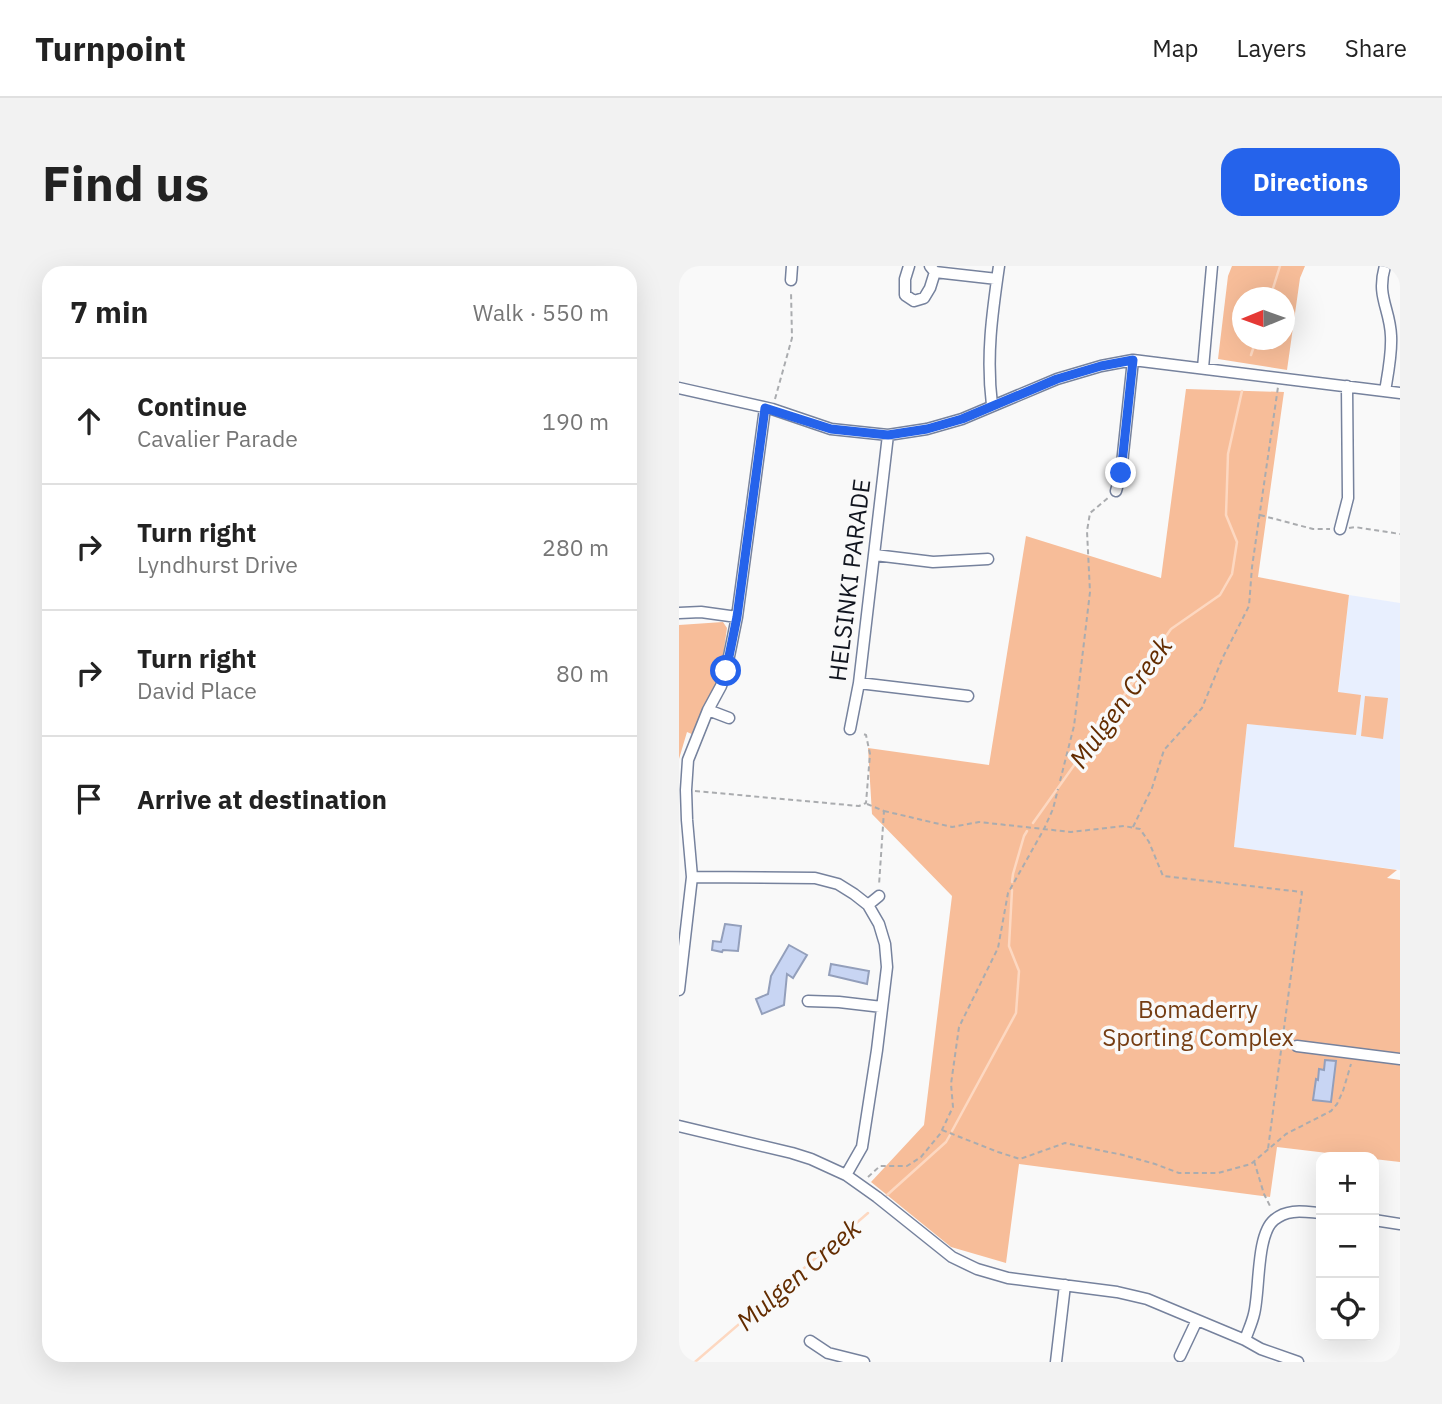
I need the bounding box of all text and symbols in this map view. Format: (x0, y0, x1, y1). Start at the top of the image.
text: Turnpoint (35, 27, 186, 70)
text: Map (1152, 32, 1199, 64)
text: Layers (1237, 32, 1307, 64)
text: Share (1345, 32, 1407, 64)
button: Directions (1221, 148, 1400, 216)
text: Find us (42, 151, 209, 214)
north arrow (1232, 287, 1295, 350)
text: 7 min (70, 292, 148, 331)
text: Walk · 550 m (473, 297, 609, 327)
text: Continue (137, 389, 247, 423)
icon: ahead (70, 402, 108, 440)
text: 190 m (542, 406, 609, 436)
text: Cavalier Parade (137, 423, 298, 453)
route end (1105, 457, 1136, 488)
street label: HELSINKI PARADE (821, 477, 877, 683)
text: Turn right (137, 515, 256, 549)
icon: right (70, 528, 108, 566)
text: 280 m (542, 532, 609, 562)
text: Lyndhurst Drive (137, 549, 298, 579)
water label: Mulgen Creek (1061, 629, 1179, 774)
text: Turn right (137, 641, 256, 675)
icon: right (70, 654, 108, 692)
route start (710, 655, 741, 686)
text: 80 m (556, 658, 609, 688)
text: David Place (137, 675, 257, 705)
icon: arrive (70, 780, 108, 818)
text: Arrive at destination (137, 782, 387, 816)
park label: Bomaderry Sporting Complex (1102, 993, 1294, 1053)
map controls (1316, 1152, 1379, 1341)
button: + (1316, 1152, 1379, 1215)
water label: Mulgen Creek (729, 1210, 868, 1337)
button: − (1316, 1215, 1379, 1278)
button: locate (1316, 1278, 1379, 1341)

